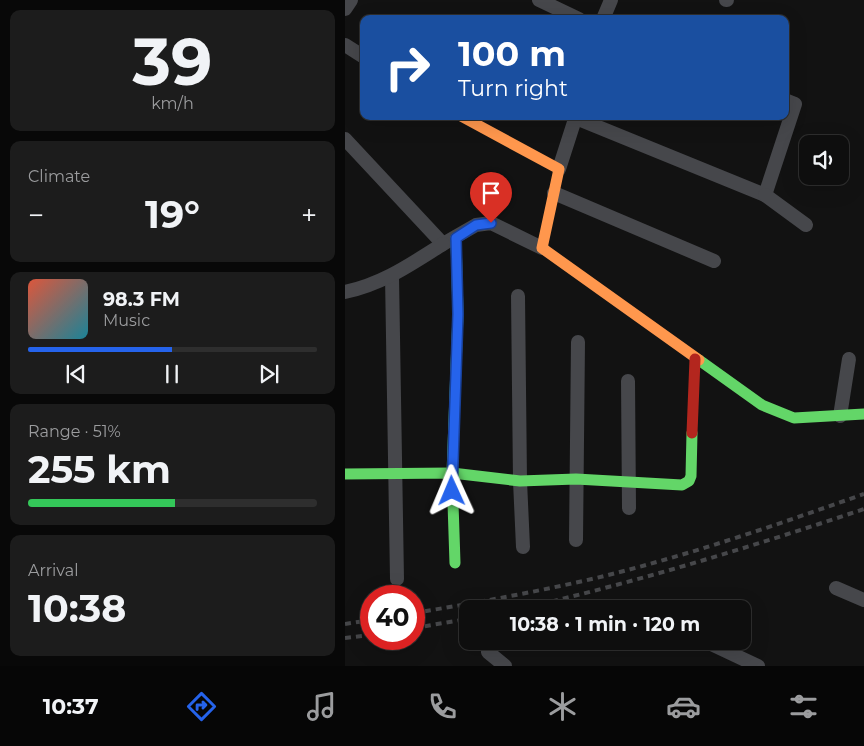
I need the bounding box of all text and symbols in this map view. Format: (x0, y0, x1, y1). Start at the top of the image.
text: 39 (133, 22, 212, 101)
text: 100 m (458, 32, 566, 75)
icon: right (375, 35, 440, 100)
text: Turn right (458, 75, 568, 102)
text: km/h (151, 94, 194, 113)
map controls (799, 135, 849, 185)
button: sound (799, 135, 849, 185)
text: Climate (28, 167, 90, 186)
pin (470, 172, 512, 223)
icon: arrive (477, 179, 505, 207)
text: 19° (145, 191, 200, 238)
text: − (28, 198, 44, 232)
text: + (301, 198, 317, 232)
text: 98.3 FM (103, 288, 180, 311)
text: Music (103, 311, 150, 330)
icon: previous (62, 360, 90, 388)
icon: pause (158, 360, 186, 388)
icon: next (255, 360, 283, 388)
text: Range · 51% (28, 422, 121, 441)
text: 255 km (28, 446, 171, 493)
position arrow (425, 464, 477, 516)
text: Arrival (28, 561, 78, 580)
text: 10:38 (28, 585, 126, 632)
speed limit sign: 40 (360, 585, 425, 650)
text: 10:38 · 1 min · 120 m (510, 613, 700, 636)
icon: directions (184, 689, 219, 724)
icon: music (304, 689, 339, 724)
icon: phone (425, 689, 460, 724)
icon: climate (545, 689, 580, 724)
icon: car (666, 689, 701, 724)
icon: filters (786, 689, 821, 724)
text: 10:37 (43, 693, 99, 720)

